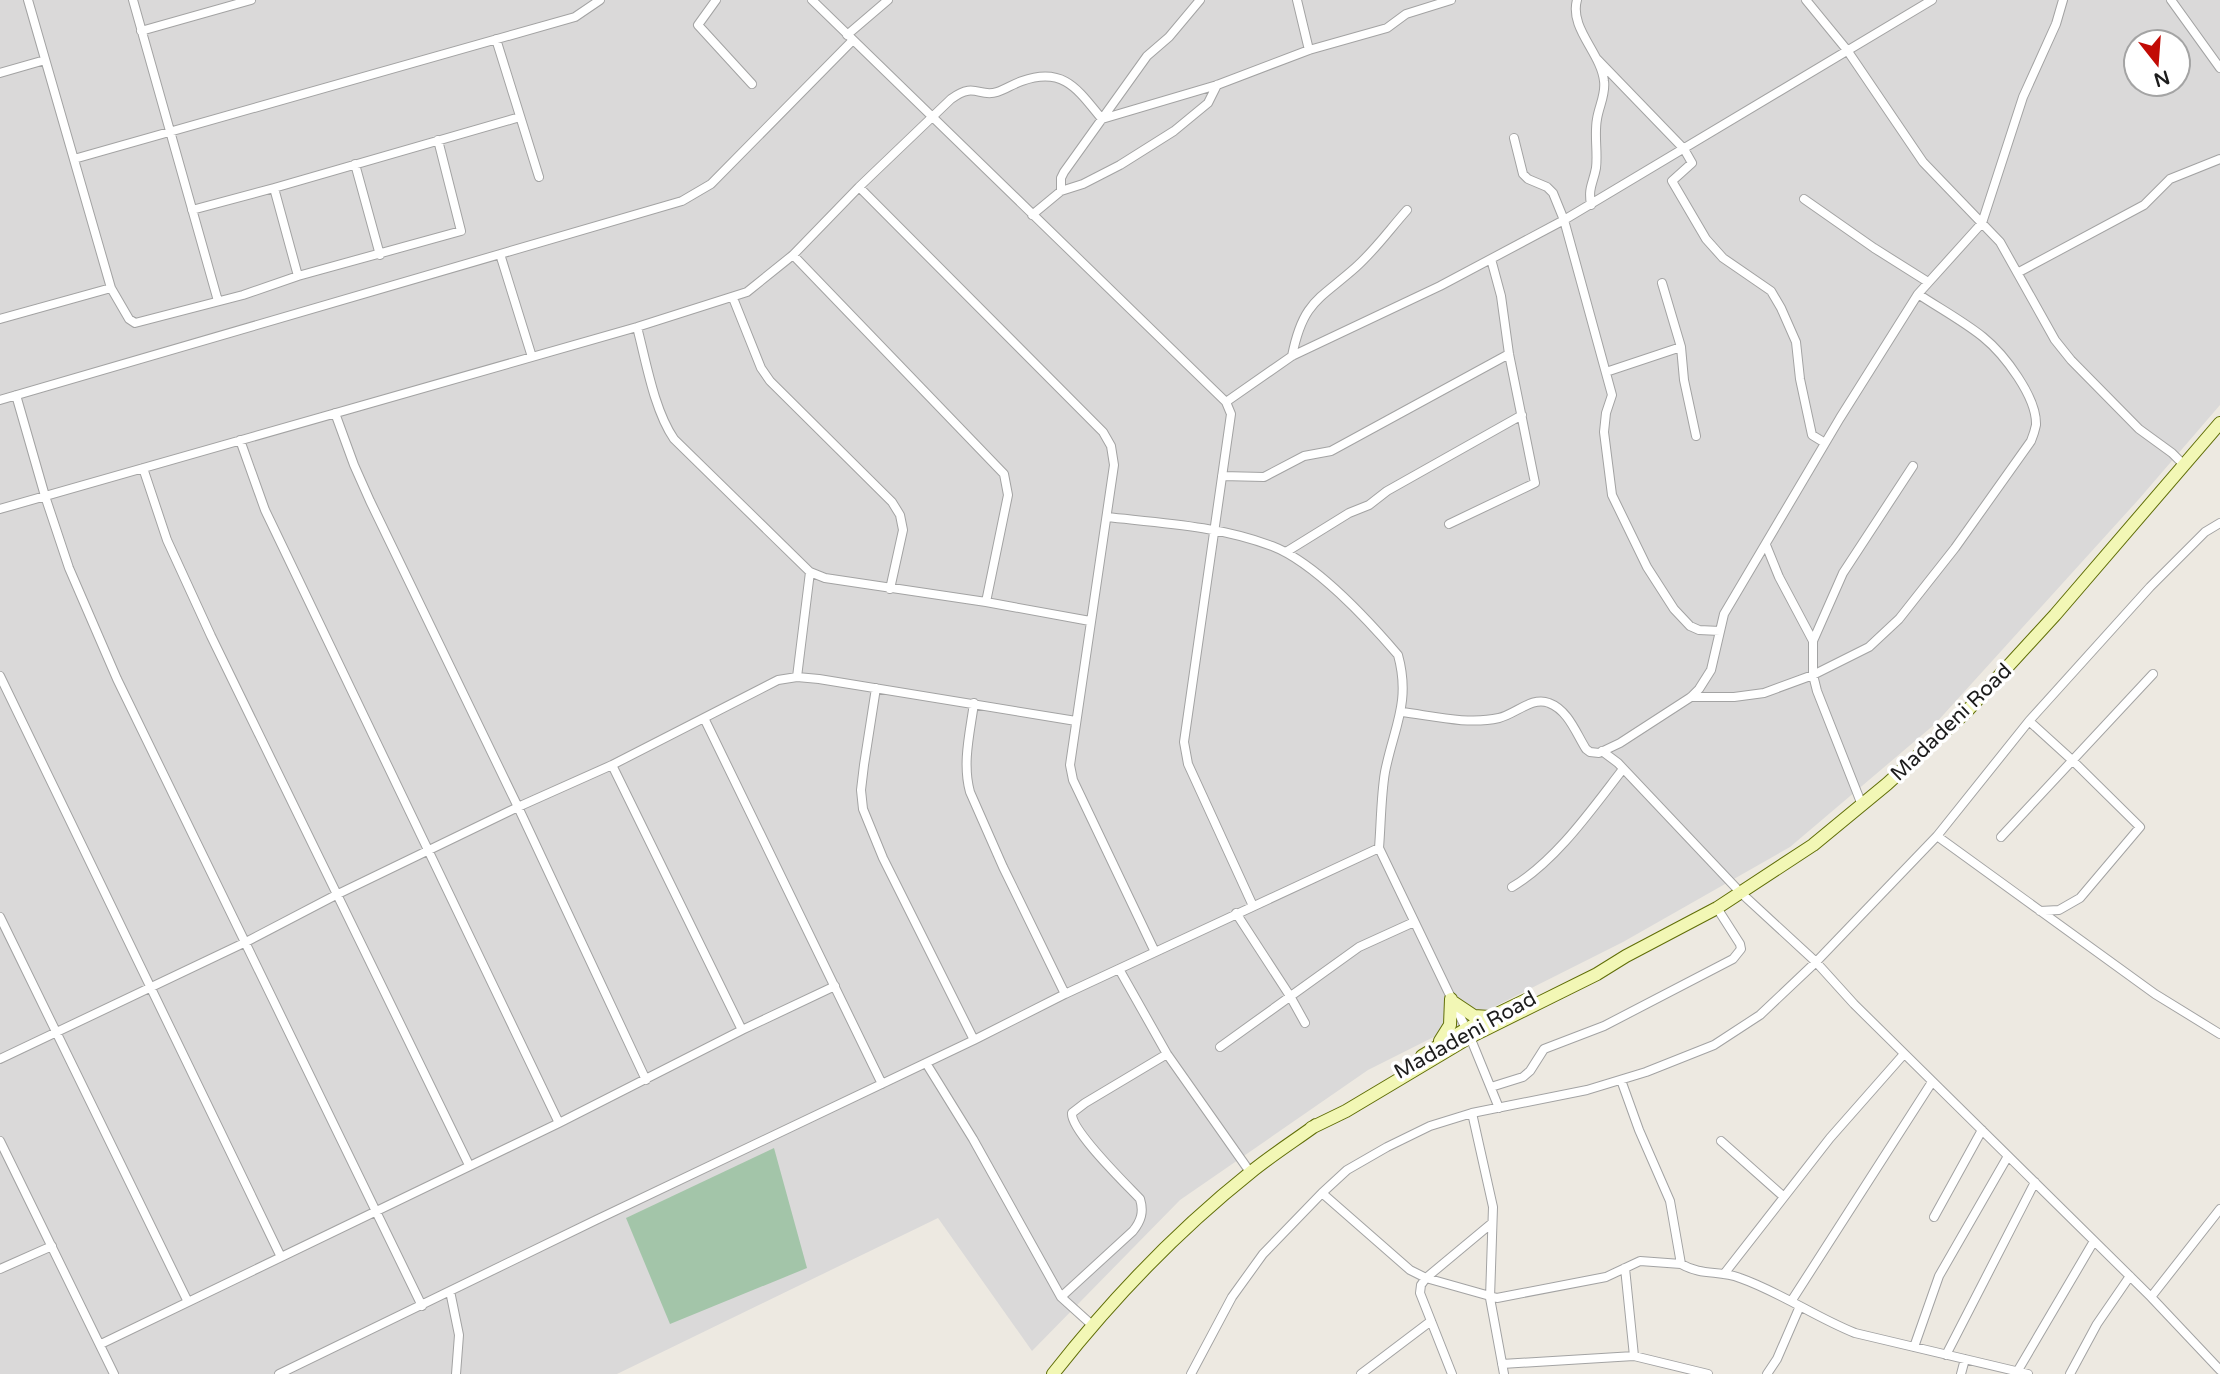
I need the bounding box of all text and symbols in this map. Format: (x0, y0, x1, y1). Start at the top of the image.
north arrow (2122, 28, 2192, 98)
text: N (2151, 66, 2172, 91)
street label: Madadeni Road (1886, 658, 2017, 786)
street label: Madadeni Road (1390, 986, 1541, 1085)

